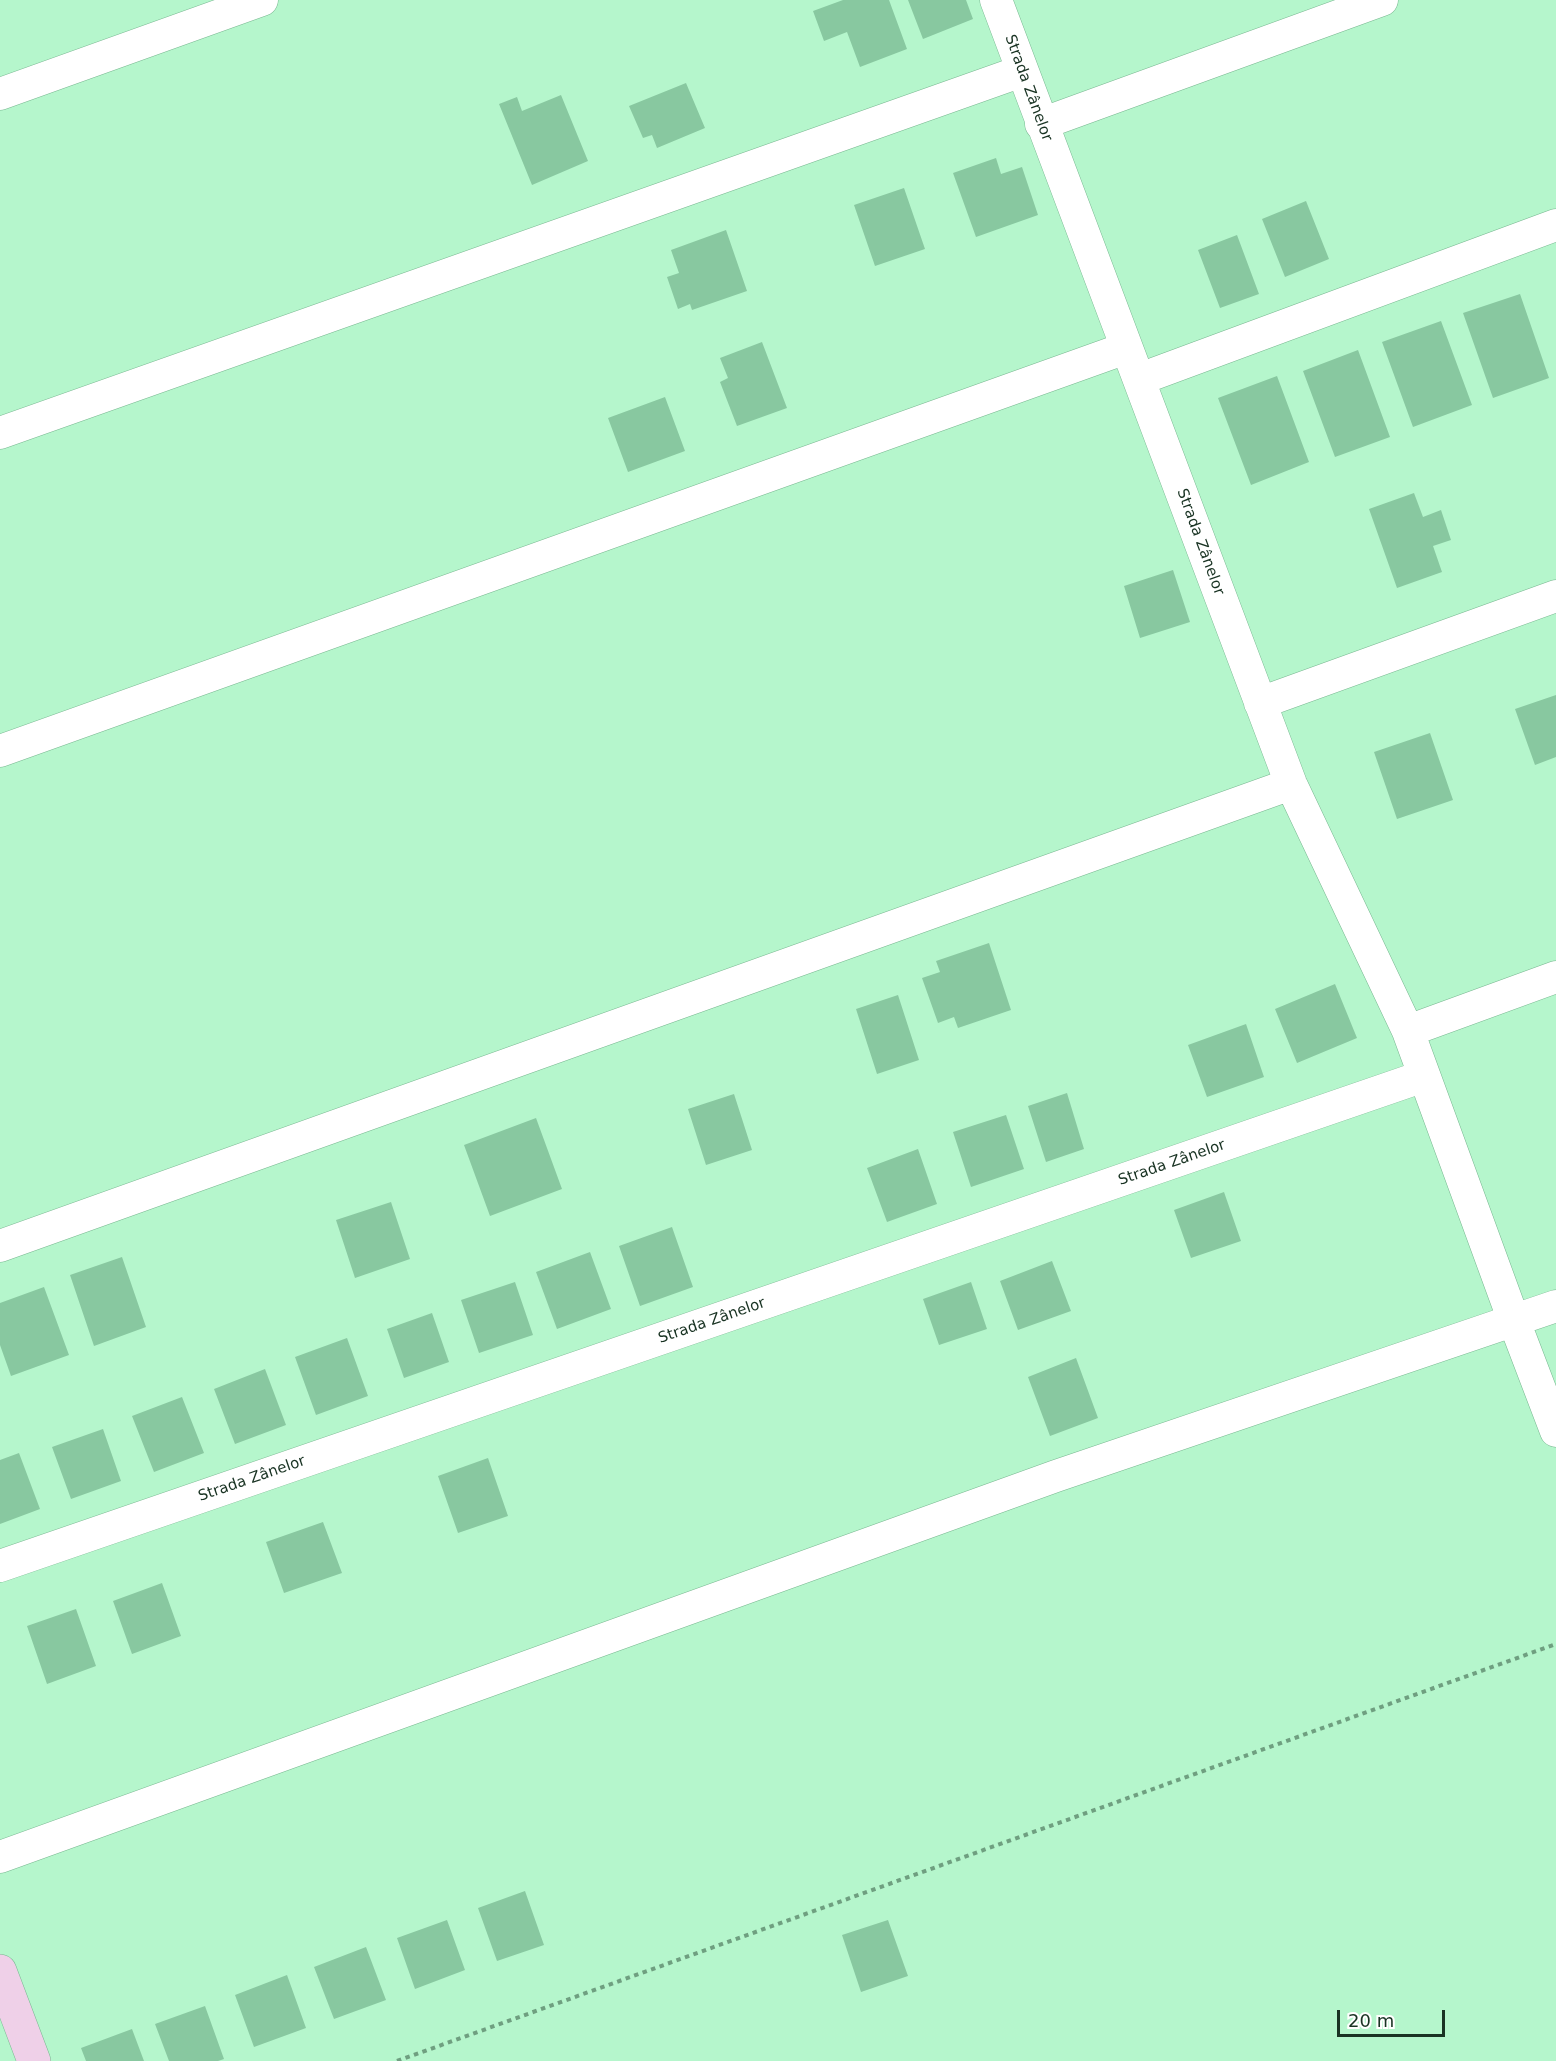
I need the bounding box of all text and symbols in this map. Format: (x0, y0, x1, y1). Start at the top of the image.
street label: Strada Zânelor (1000, 32, 1056, 144)
street label: Strada Zânelor (1172, 486, 1228, 598)
street label: Strada Zânelor (1116, 1136, 1228, 1190)
street label: Strada Zânelor (656, 1294, 768, 1348)
street label: Strada Zânelor (196, 1452, 308, 1506)
scale bar (1340, 1998, 1448, 2036)
text: 20 m (1348, 2010, 1394, 2031)

